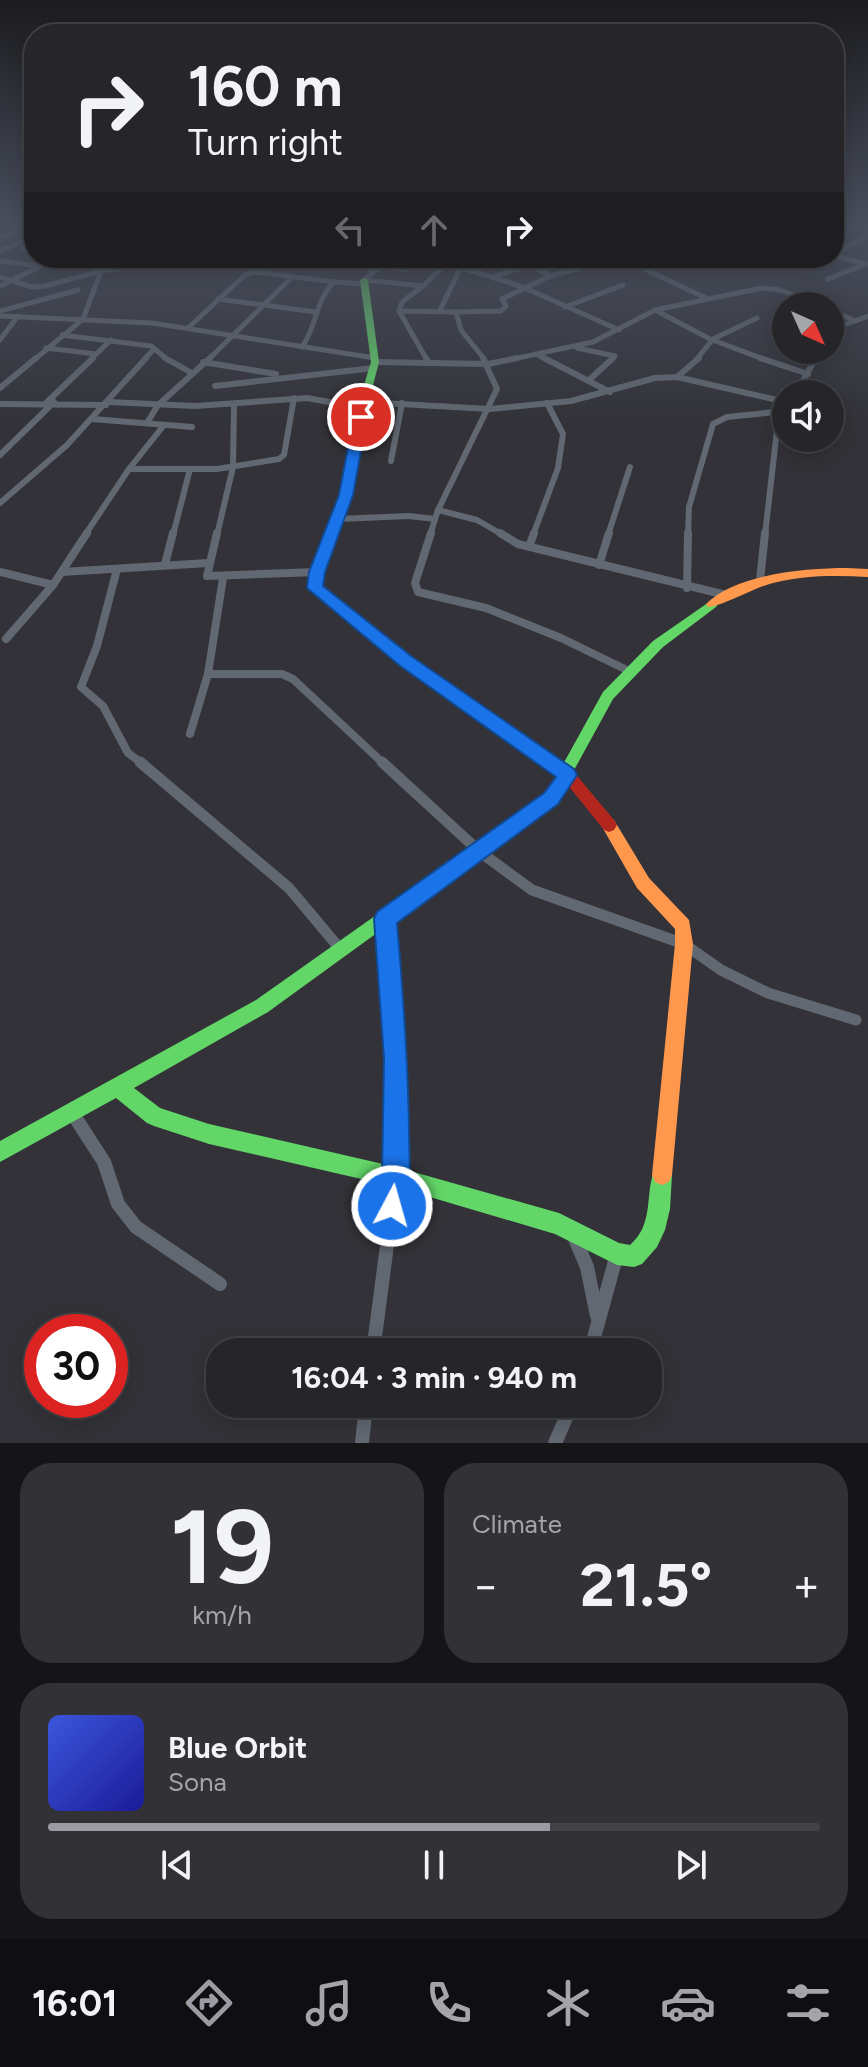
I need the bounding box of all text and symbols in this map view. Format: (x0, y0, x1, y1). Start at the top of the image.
text: 160 m (188, 53, 343, 120)
icon: right (56, 56, 160, 160)
text: Turn right (188, 121, 343, 164)
icon: left (328, 208, 372, 252)
icon: ahead (412, 208, 456, 252)
icon: right (496, 208, 540, 252)
north arrow (772, 292, 844, 364)
map controls (772, 292, 844, 452)
button: sound (772, 380, 844, 452)
pin (327, 383, 395, 451)
icon: arrive (339, 395, 383, 439)
position arrow (350, 1164, 434, 1248)
speed limit sign: 30 (24, 1314, 128, 1418)
text: 16:04 · 3 min · 940 m (291, 1359, 577, 1396)
text: 19 (170, 1484, 274, 1609)
text: Climate (472, 1508, 562, 1540)
text: 21.5° (580, 1549, 712, 1621)
text: − (472, 1559, 499, 1612)
text: + (793, 1559, 820, 1612)
text: km/h (192, 1599, 252, 1631)
text: Blue Orbit (168, 1729, 307, 1766)
text: Sona (168, 1766, 227, 1798)
icon: previous (155, 1843, 199, 1887)
icon: pause (412, 1843, 456, 1887)
icon: next (669, 1843, 713, 1887)
icon: directions (181, 1975, 237, 2031)
icon: music (301, 1975, 357, 2031)
icon: phone (421, 1975, 477, 2031)
icon: climate (540, 1975, 596, 2031)
icon: car (660, 1975, 716, 2031)
icon: filters (780, 1975, 836, 2031)
text: 16:01 (32, 1982, 117, 2025)

